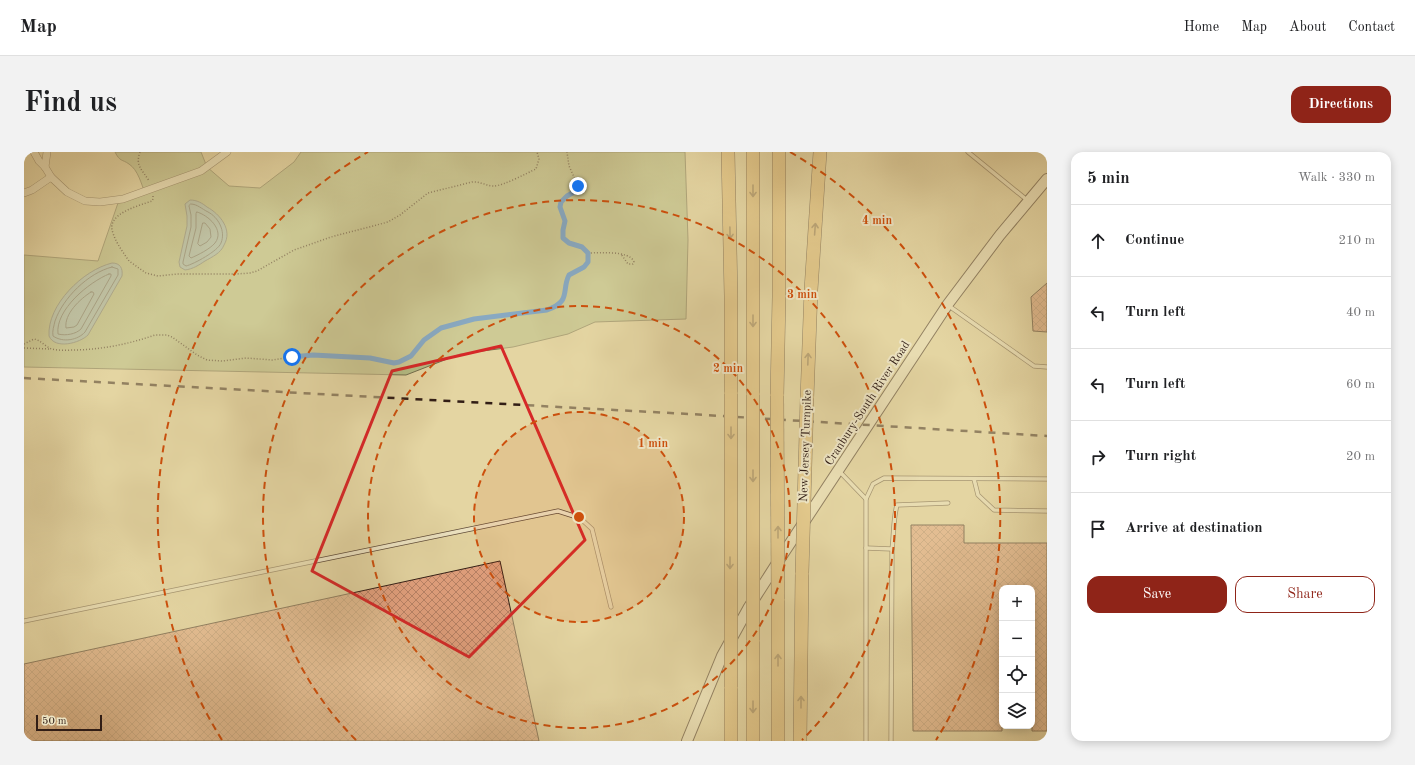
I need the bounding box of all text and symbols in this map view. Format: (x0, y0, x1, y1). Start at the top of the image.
text: Map (20, 18, 57, 37)
text: Home (1184, 20, 1219, 34)
text: Map (1241, 20, 1267, 34)
text: About (1289, 20, 1326, 34)
text: Contact (1348, 20, 1395, 34)
button: Directions (1291, 86, 1391, 123)
text: Find us (24, 90, 117, 118)
text: 5 min (1087, 170, 1130, 187)
text: Walk · 330 m (1298, 171, 1375, 184)
route end (569, 177, 587, 195)
one-way arrow (749, 184, 757, 197)
text: 4 min (862, 215, 892, 227)
one-way arrow (812, 223, 819, 236)
one-way arrow (726, 226, 734, 239)
icon: ahead (1087, 230, 1109, 252)
text: Continue (1125, 233, 1184, 248)
text: 210 m (1338, 234, 1375, 247)
text: 3 min (787, 289, 817, 301)
icon: left (1087, 302, 1109, 324)
text: Turn left (1125, 305, 1185, 320)
text: 40 m (1346, 306, 1375, 319)
one-way arrow (749, 314, 757, 327)
street label: Cranbury-South River Road (823, 339, 913, 468)
route start (283, 348, 301, 366)
one-way arrow (804, 353, 812, 366)
text: 2 min (713, 363, 743, 375)
icon: left (1087, 374, 1109, 396)
text: Turn left (1125, 377, 1185, 392)
text: 60 m (1346, 378, 1375, 391)
street label: New Jersey Turnpike (798, 389, 814, 502)
one-way arrow (727, 426, 735, 439)
text: 1 min (638, 438, 668, 450)
icon: right (1087, 446, 1109, 468)
text: Turn right (1125, 449, 1196, 464)
text: 20 m (1346, 450, 1375, 463)
one-way arrow (749, 469, 757, 482)
centre of rings (572, 510, 586, 524)
icon: arrive (1087, 518, 1109, 540)
text: Arrive at destination (1125, 521, 1263, 536)
one-way arrow (774, 526, 782, 539)
one-way arrow (726, 556, 734, 569)
button: Save (1087, 576, 1227, 613)
button: Share (1235, 576, 1375, 613)
map controls (999, 585, 1035, 729)
button: + (999, 585, 1035, 621)
button: − (999, 621, 1035, 657)
one-way arrow (774, 654, 782, 667)
button: locate (999, 657, 1035, 693)
button: layers (999, 693, 1035, 729)
one-way arrow (797, 696, 805, 709)
one-way arrow (749, 700, 757, 713)
scale bar (36, 713, 102, 732)
text: 50 m (42, 716, 67, 727)

